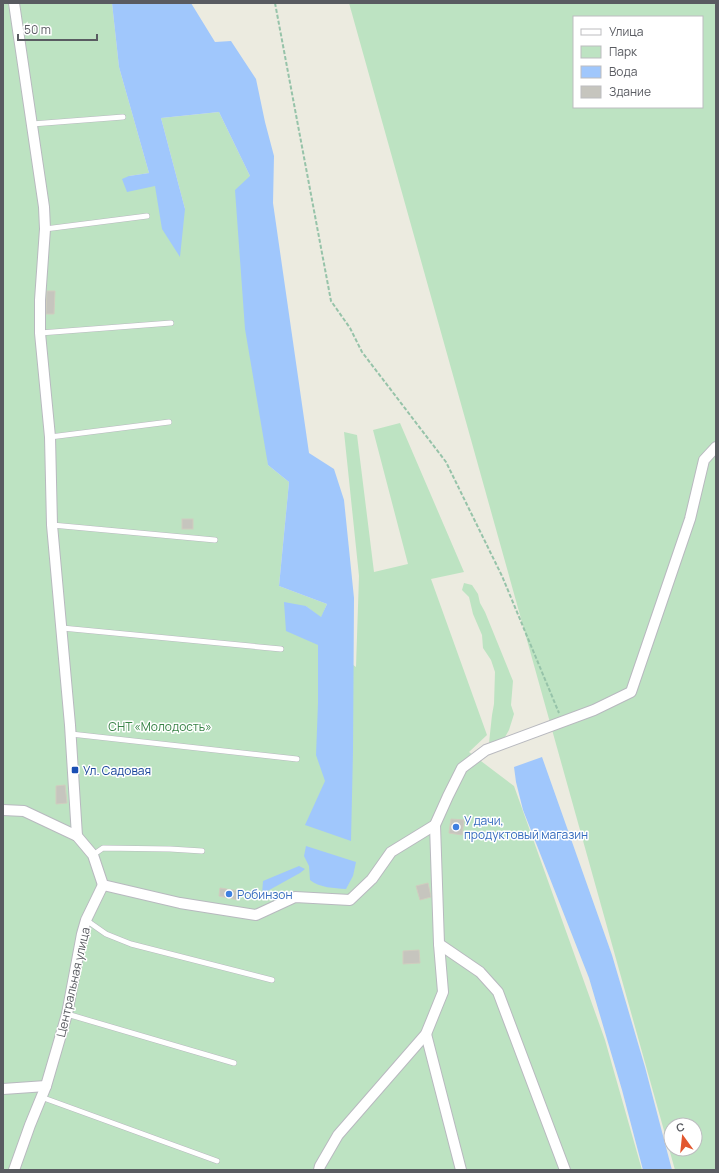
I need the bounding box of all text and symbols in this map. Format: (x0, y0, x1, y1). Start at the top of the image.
scale bar (18, 16, 97, 42)
legend (573, 16, 703, 108)
text: 50 m (24, 21, 51, 38)
text: Улица (609, 23, 643, 40)
text: Парк (609, 43, 638, 60)
text: Вода (609, 63, 637, 80)
text: Здание (609, 83, 651, 100)
park label: СНТ «Молодость» (108, 718, 212, 735)
place label: Ул. Садовая (83, 762, 151, 779)
marker: Ул. Садовая (70, 765, 80, 775)
place label: У дачи, продуктовый магазин (464, 812, 588, 843)
marker: У дачи, продуктовый магазин (451, 822, 461, 832)
place label: Робинзон (237, 886, 293, 903)
marker: Робинзон (224, 889, 234, 899)
street label: Центральная улица (52, 925, 94, 1039)
north arrow (663, 1117, 703, 1157)
text: С (674, 1119, 686, 1135)

